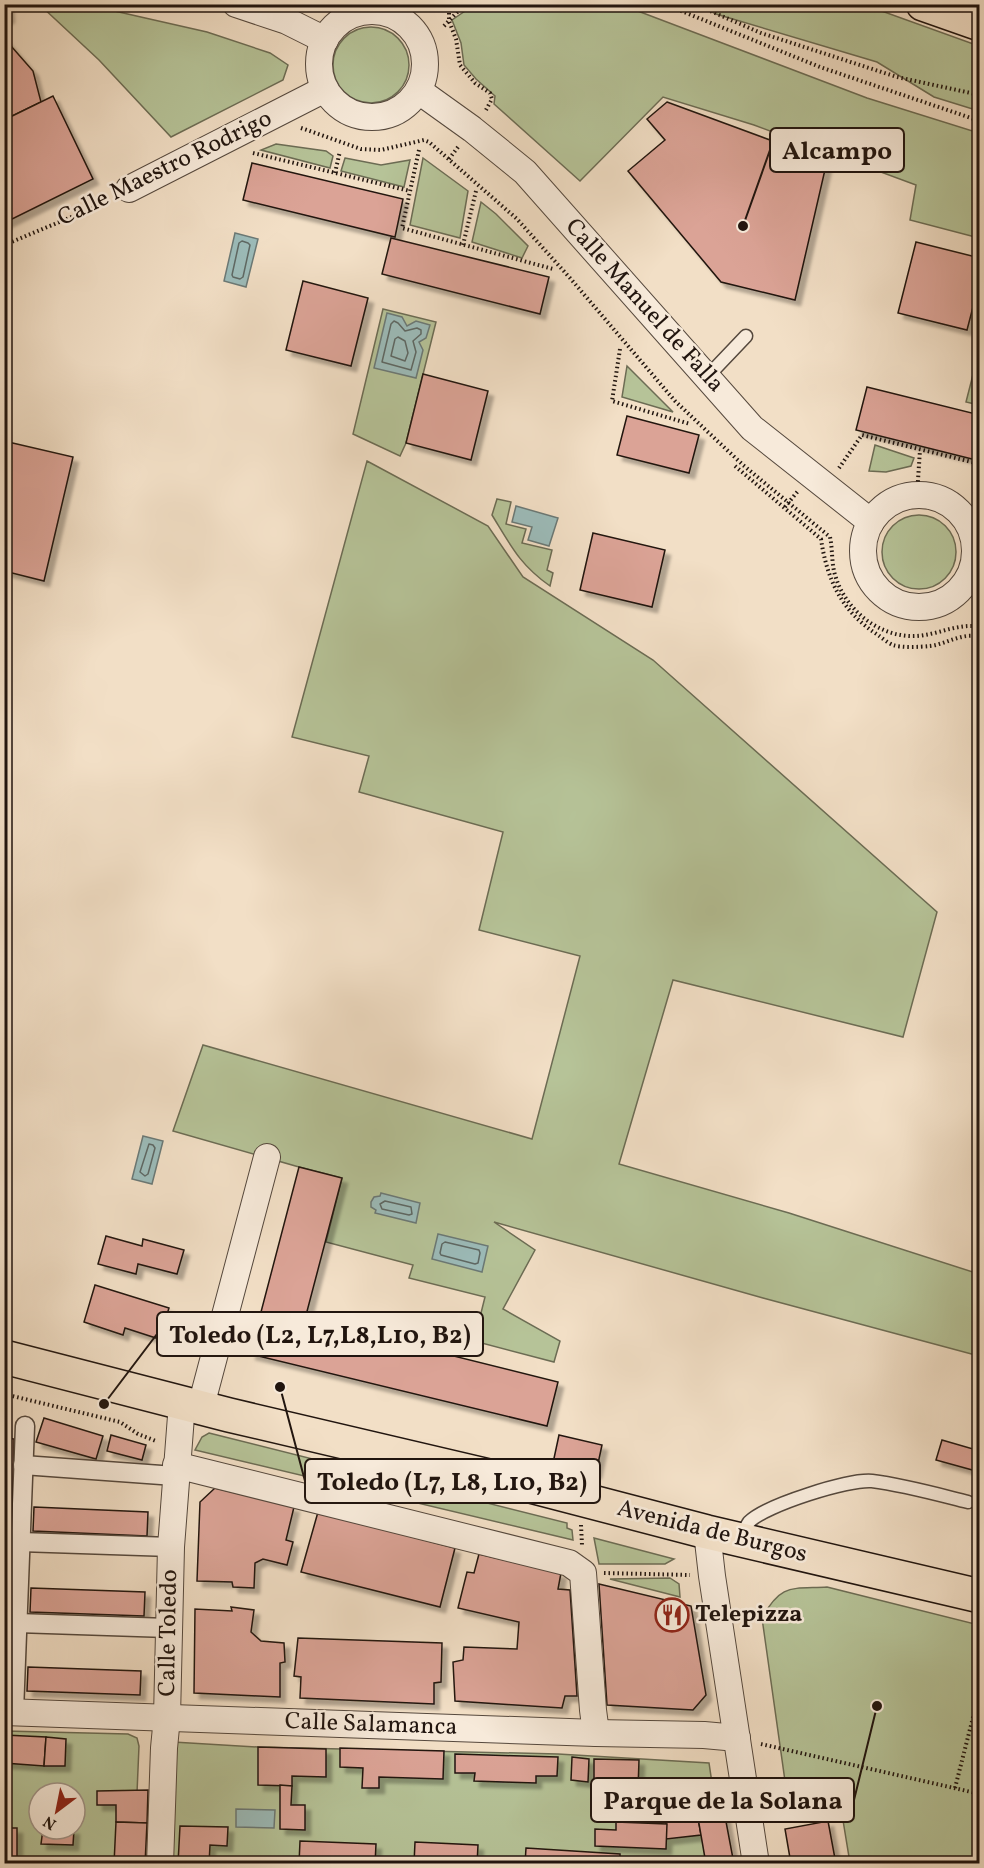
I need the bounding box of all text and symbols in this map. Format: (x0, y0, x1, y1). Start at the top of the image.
street label: Calle Maestro Rodrigo (52, 102, 278, 236)
callout: Alcampo (770, 128, 904, 172)
text: Alcampo (782, 134, 892, 170)
street label: Calle Manuel de Falla (556, 211, 732, 401)
callout: Toledo (L2, L7,L8,L10, B2) (157, 1312, 483, 1356)
text: Toledo (L2, L7,L8,L10, B2) (169, 1318, 471, 1354)
callout: Toledo (L7, L8, L10, B2) (305, 1459, 600, 1503)
text: Toledo (L7, L8, L10, B2) (317, 1465, 587, 1501)
street label: Avenida de Burgos (613, 1492, 811, 1572)
street label: Calle Toledo (151, 1569, 187, 1697)
restaurant icon: Telepizza (654, 1597, 690, 1633)
place label: Telepizza (695, 1598, 802, 1632)
street label: Calle Salamanca (284, 1705, 458, 1745)
callout: Parque de la Solana (591, 1778, 854, 1822)
north arrow (27, 1781, 87, 1841)
text: Parque de la Solana (603, 1784, 843, 1820)
text: N (39, 1809, 61, 1834)

